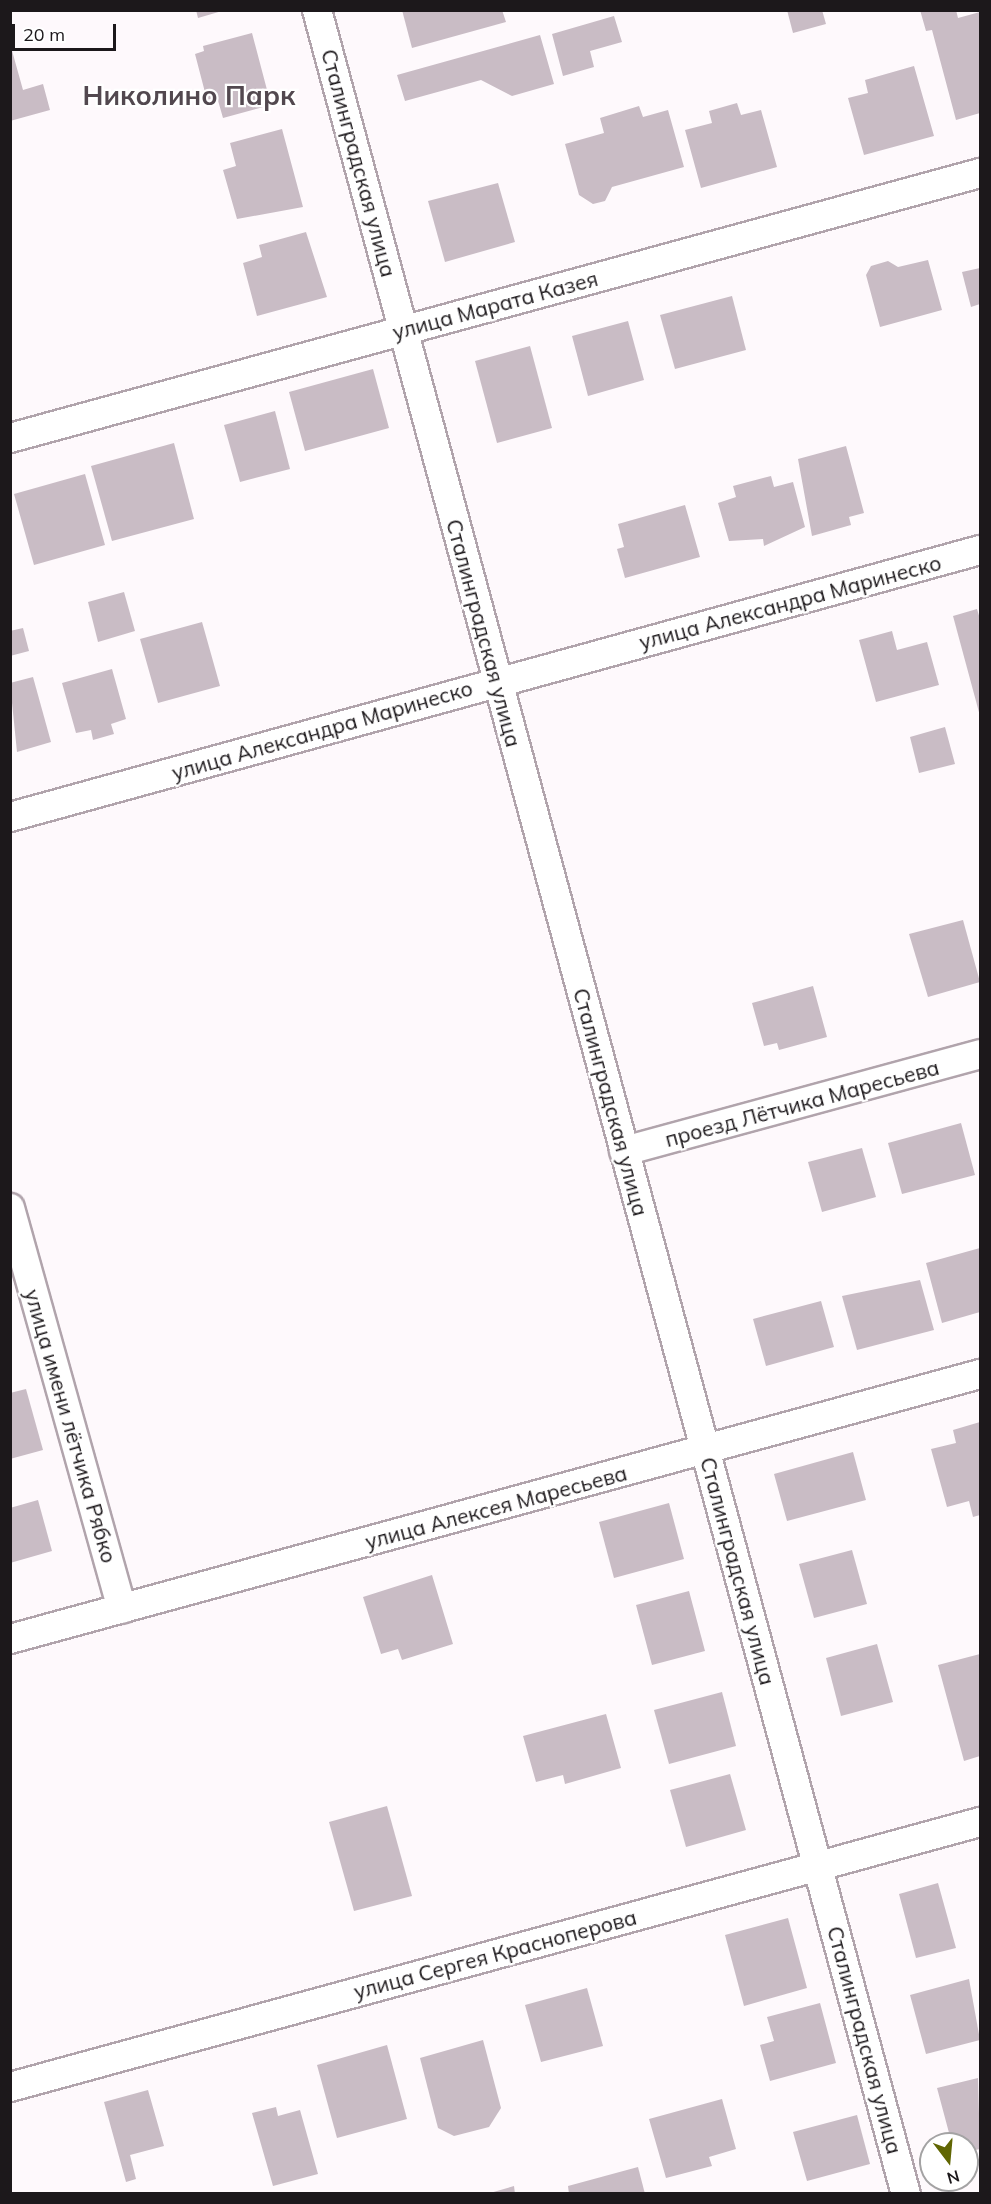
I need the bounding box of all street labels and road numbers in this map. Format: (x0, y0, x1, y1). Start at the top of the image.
street label: Сталинградская улица (316, 46, 402, 280)
street label: улица Марата Казея (390, 265, 600, 345)
street label: Сталинградская улица (441, 516, 527, 750)
street label: улица Александра Маринеско (636, 550, 944, 654)
street label: улица Александра Маринеско (169, 675, 475, 785)
street label: Сталинградская улица (568, 985, 654, 1219)
street label: проезд Лётчика Маресьева (662, 1054, 942, 1152)
street label: улица имени лётчика Рябко (20, 1286, 122, 1566)
street label: Сталинградская улица (695, 1454, 781, 1688)
street label: улица Алексея Маресьева (362, 1460, 630, 1554)
street label: улица Сергея Красноперова (351, 1904, 639, 2004)
street label: Сталинградская улица (822, 1923, 908, 2157)

